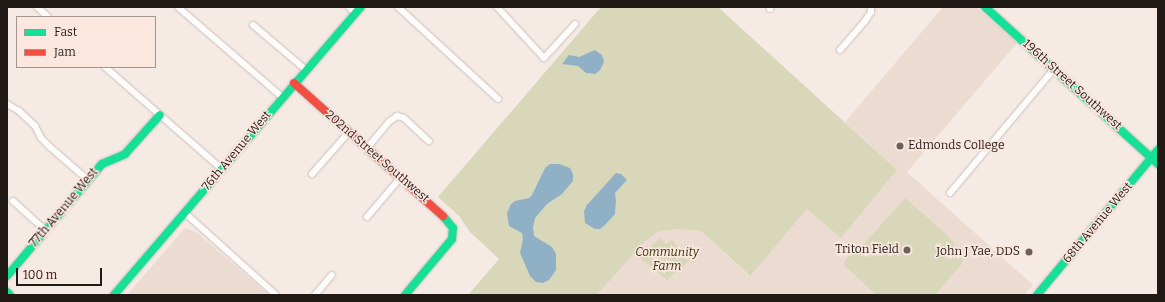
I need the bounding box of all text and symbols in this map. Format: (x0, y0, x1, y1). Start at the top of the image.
legend (16, 16, 156, 68)
text: Fast (54, 25, 77, 39)
street label: 196th Street Southwest (1020, 37, 1124, 133)
text: Jam (54, 45, 76, 59)
street label: 76th Avenue West (199, 108, 275, 194)
street label: 202nd Street Southwest (322, 108, 432, 206)
place label: Edmonds College (908, 139, 1004, 153)
marker: Edmonds College (895, 141, 905, 151)
street label: 77th Avenue West (27, 166, 101, 250)
street label: 68th Avenue West (1060, 180, 1136, 266)
place label: Triton Field (835, 243, 899, 257)
marker: Triton Field (902, 245, 912, 255)
place label: John J Yae, DDS (936, 245, 1020, 259)
park label: Community Farm (635, 246, 699, 274)
marker: John J Yae, DDS (1023, 246, 1035, 258)
scale bar (18, 260, 104, 286)
text: 100 m (23, 268, 57, 282)

